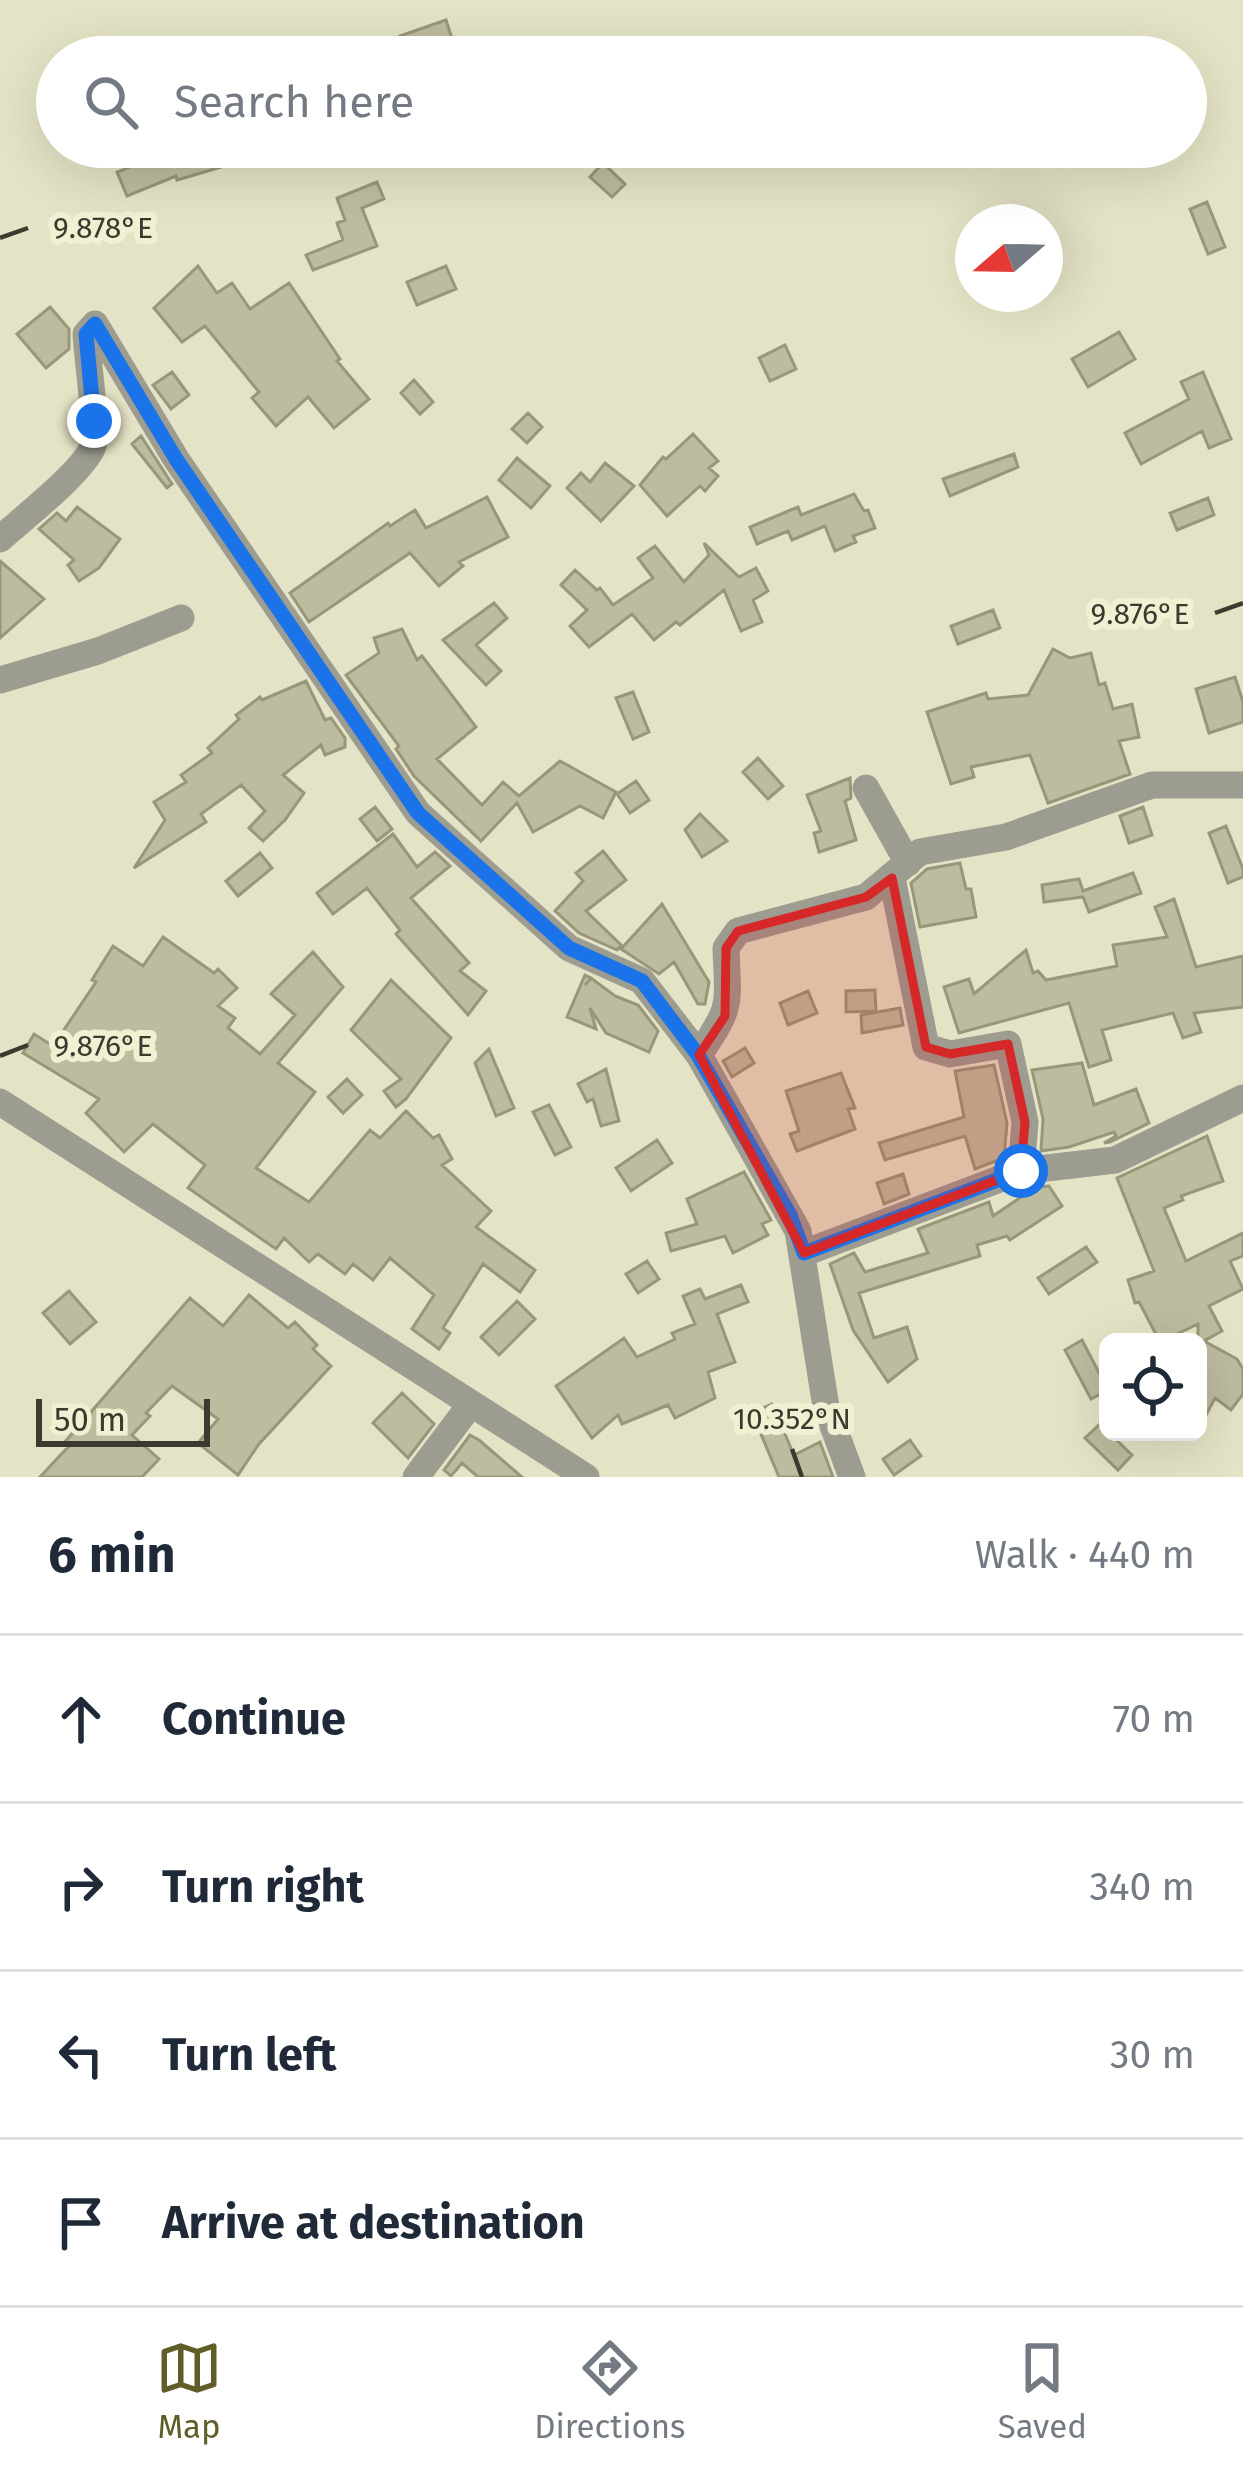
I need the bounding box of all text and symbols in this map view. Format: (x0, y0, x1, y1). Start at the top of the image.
search box (36, 36, 1207, 168)
icon: search (78, 69, 144, 135)
text: Search here (174, 75, 414, 129)
north arrow (955, 204, 1063, 312)
text: 9.878°E (53, 210, 153, 246)
route end (67, 394, 121, 448)
text: 9.876°E (1090, 596, 1190, 632)
text: 9.876°E (53, 1028, 153, 1064)
route start (994, 1144, 1048, 1198)
map controls (1099, 1333, 1207, 1441)
button: locate (1099, 1333, 1207, 1441)
scale bar (36, 1393, 210, 1446)
text: 50 m (54, 1400, 126, 1440)
text: 10.352°N (733, 1401, 851, 1437)
text: 6 min (48, 1524, 176, 1586)
text: Walk · 440 m (975, 1532, 1195, 1578)
icon: ahead (48, 1686, 114, 1752)
text: Continue (162, 1692, 346, 1746)
text: 70 m (1113, 1696, 1195, 1742)
icon: right (48, 1854, 114, 1920)
text: Turn right (162, 1860, 364, 1914)
text: 340 m (1089, 1864, 1195, 1910)
icon: left (48, 2022, 114, 2088)
text: Turn left (162, 2028, 336, 2082)
text: 30 m (1110, 2032, 1195, 2078)
icon: arrive (48, 2190, 114, 2256)
text: Arrive at destination (162, 2196, 585, 2250)
tab: Map (156, 2335, 222, 2447)
tab: Directions (534, 2335, 686, 2447)
tab: Saved (998, 2335, 1087, 2447)

